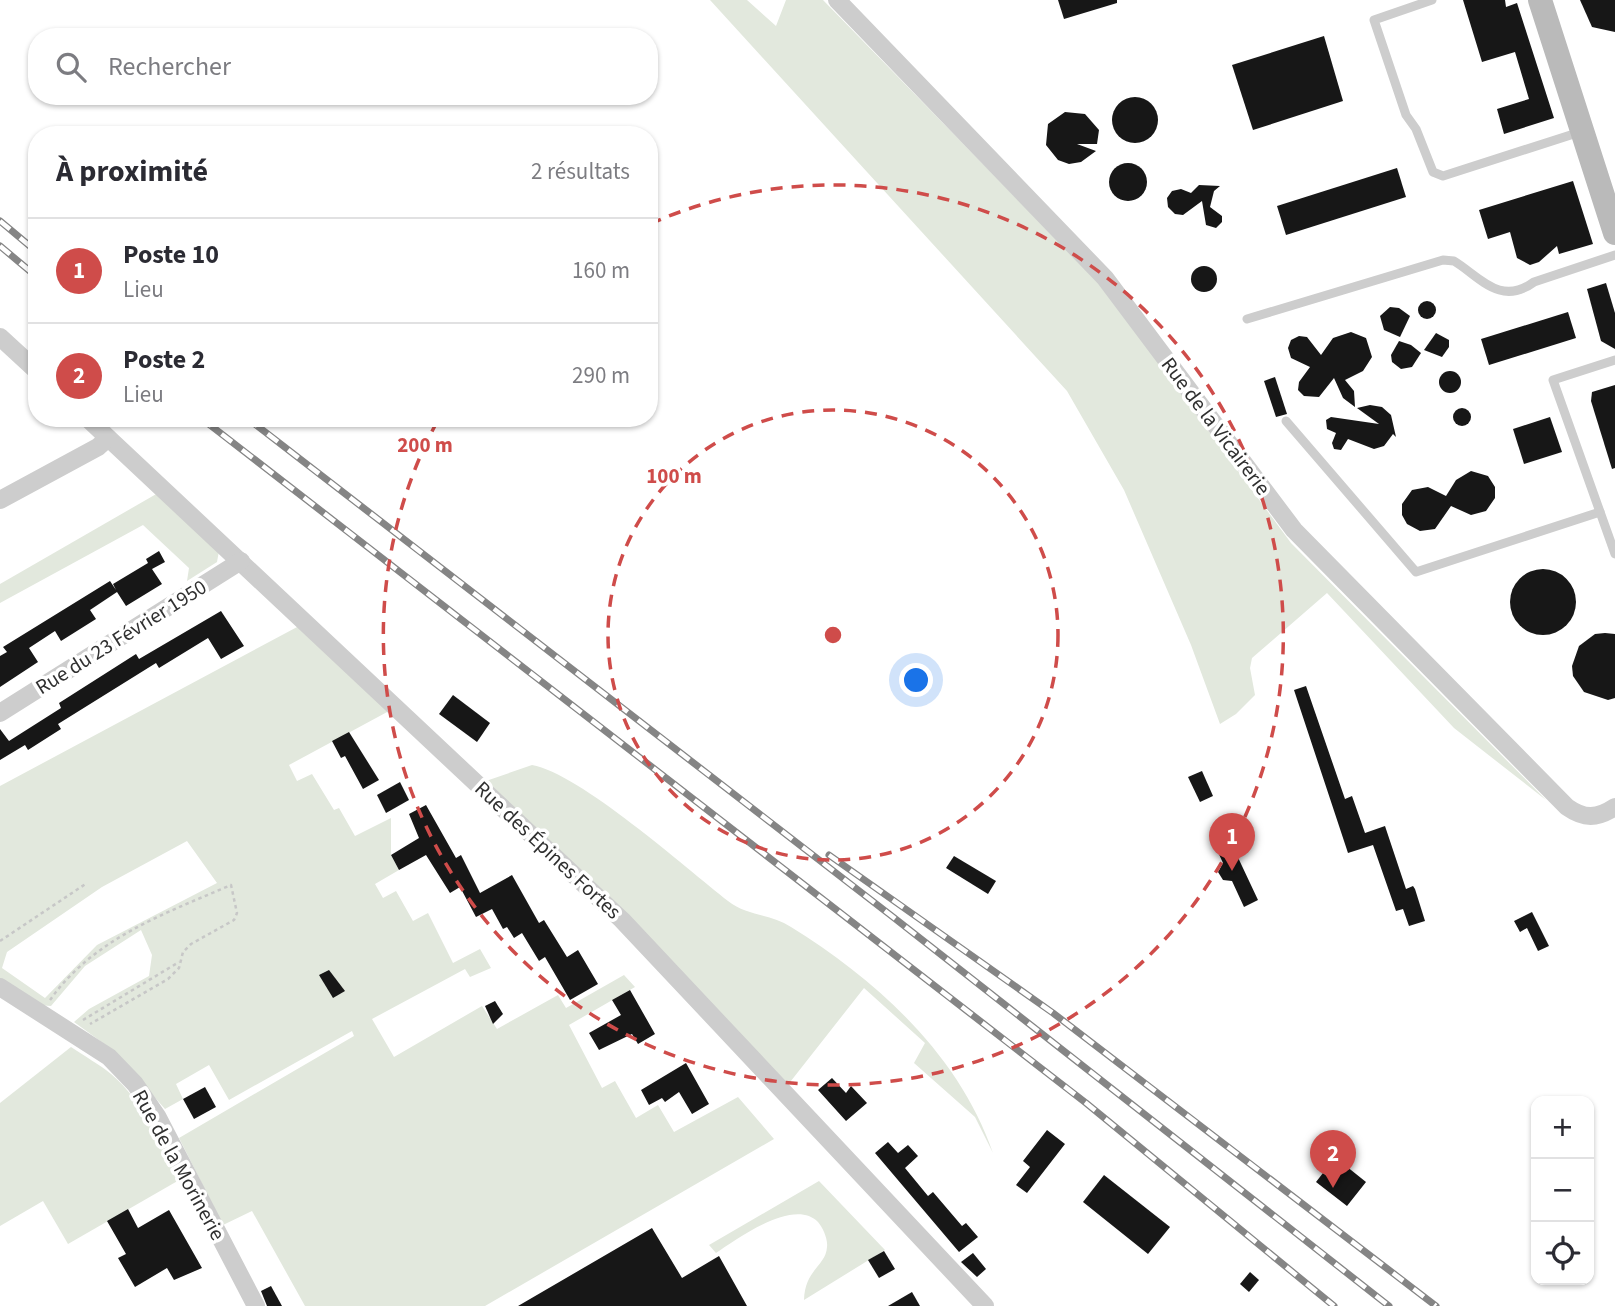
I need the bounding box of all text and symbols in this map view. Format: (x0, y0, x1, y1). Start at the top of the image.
search box (28, 28, 658, 105)
icon: search (52, 48, 90, 86)
text: Rechercher (108, 48, 231, 85)
text: À proximité (56, 150, 208, 193)
text: 2 résultats (531, 155, 630, 188)
text: Poste 10 (123, 236, 219, 273)
text: 1 (73, 254, 85, 287)
text: 160 m (572, 254, 630, 287)
text: Lieu (123, 273, 164, 306)
text: Poste 2 (123, 341, 205, 378)
street label: Rue de la Vicairerie (1154, 351, 1278, 501)
text: 2 (73, 359, 85, 392)
text: 290 m (572, 359, 630, 392)
text: Lieu (123, 378, 164, 411)
text: 200 m (397, 430, 453, 460)
text: 100 m (646, 461, 702, 491)
street label: Rue du 23 Février 1950 (30, 572, 212, 702)
centre of rings (821, 623, 845, 647)
your location (899, 663, 933, 697)
street label: Rue des Épines Fortes (468, 774, 628, 926)
pin: 1 (1209, 813, 1255, 871)
street label: Rue de la Morinerie (125, 1084, 233, 1246)
map controls (1531, 1096, 1594, 1285)
button: + (1531, 1096, 1594, 1159)
pin: 2 (1310, 1130, 1356, 1188)
button: − (1531, 1159, 1594, 1222)
button: locate (1531, 1222, 1594, 1285)

